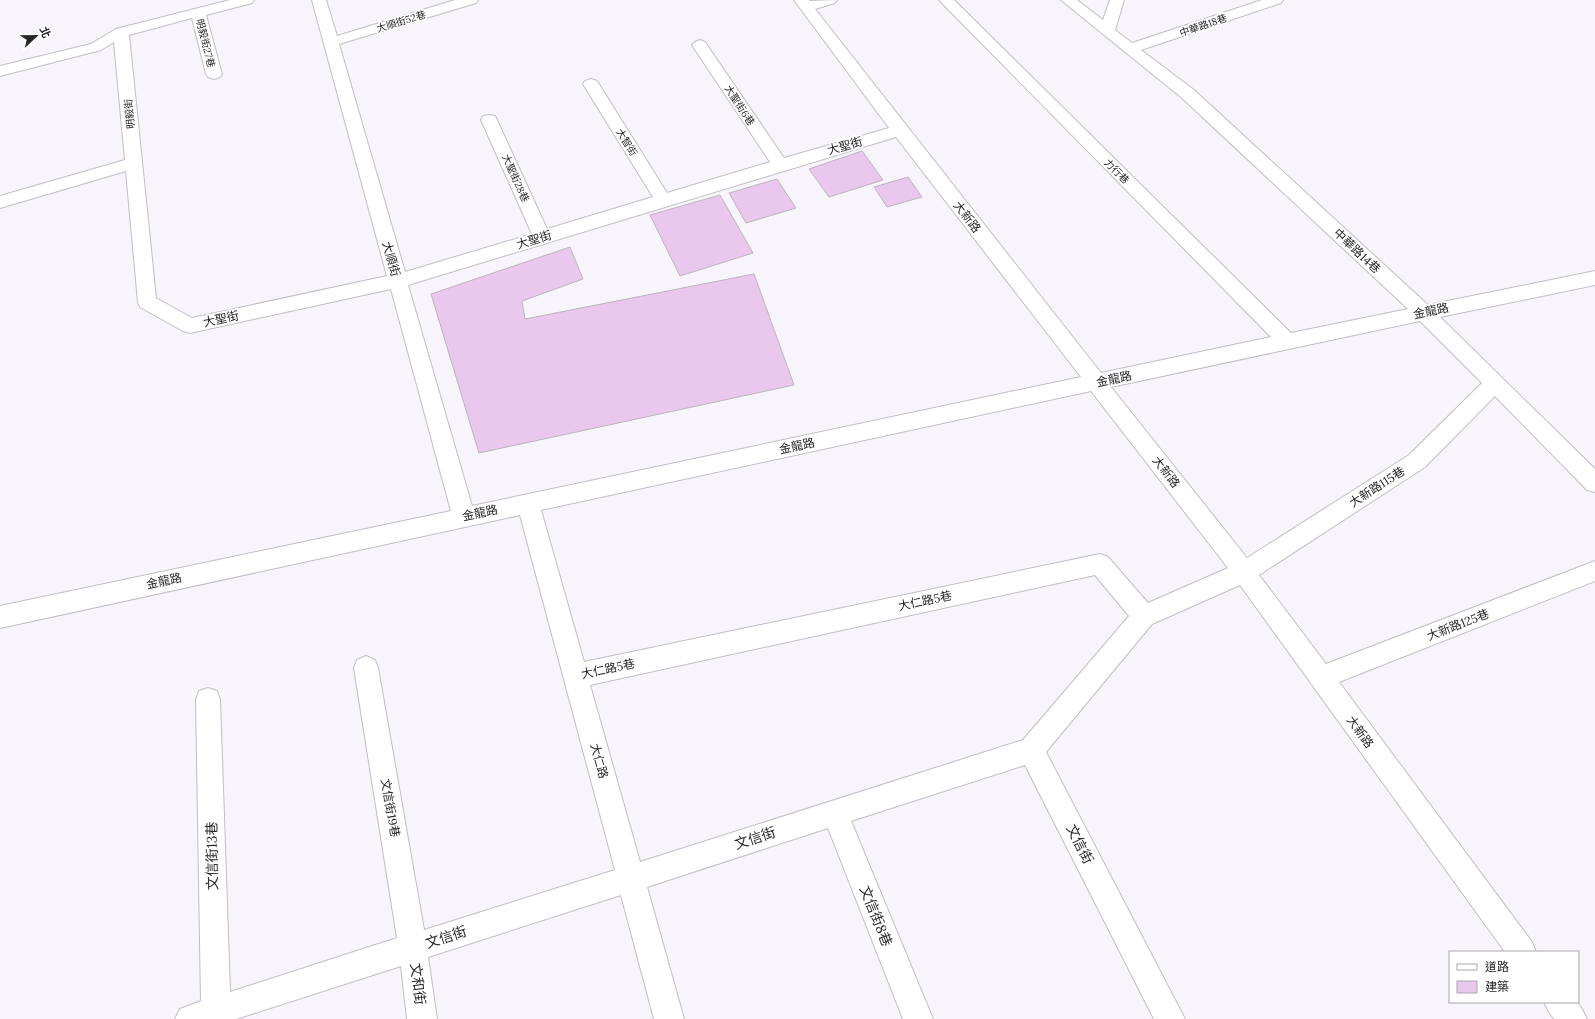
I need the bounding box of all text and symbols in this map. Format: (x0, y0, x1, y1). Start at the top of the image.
street label: 大順街52巷 (375, 8, 427, 35)
street label: 中華路18巷 (1178, 11, 1229, 40)
north arrow (16, 16, 56, 56)
street label: 明毅街27巷 (193, 17, 218, 69)
text: 北 (37, 25, 54, 40)
street label: 大聖街6巷 (722, 83, 757, 128)
street label: 明毅街 (121, 98, 138, 130)
street label: 大智街 (613, 126, 640, 158)
street label: 大聖街 (825, 133, 864, 158)
street label: 大聖街28巷 (499, 152, 532, 204)
street label: 力行巷 (1101, 156, 1132, 187)
street label: 大新路 (950, 198, 984, 235)
street label: 中華路14巷 (1331, 225, 1384, 276)
street label: 大聖街 (514, 227, 553, 252)
street label: 大順街 (379, 239, 404, 278)
street label: 金龍路 (1412, 299, 1450, 322)
street label: 大聖街 (202, 307, 240, 330)
street label: 金龍路 (1095, 367, 1133, 390)
street label: 金龍路 (778, 434, 816, 457)
street label: 大新路 (1149, 453, 1183, 490)
street label: 大新路115巷 (1346, 463, 1407, 510)
street label: 金龍路 (461, 501, 499, 524)
street label: 金龍路 (145, 569, 183, 592)
street label: 大仁路5巷 (897, 588, 953, 614)
street label: 大新路125巷 (1425, 606, 1491, 643)
street label: 大仁路5巷 (580, 656, 636, 682)
street label: 大新路 (1344, 713, 1377, 751)
street label: 大仁路 (588, 742, 611, 780)
street label: 文信街19巷 (378, 777, 403, 838)
street label: 文信街13巷 (202, 821, 222, 891)
street label: 文信街 (1062, 821, 1098, 867)
street label: 文信街 (732, 823, 778, 853)
street label: 文信街8巷 (856, 883, 896, 949)
street label: 文信街 (423, 922, 469, 952)
legend (1449, 951, 1579, 1003)
text: 道路 (1485, 959, 1509, 974)
street label: 文和街 (407, 962, 429, 1006)
text: 建築 (1485, 979, 1509, 994)

